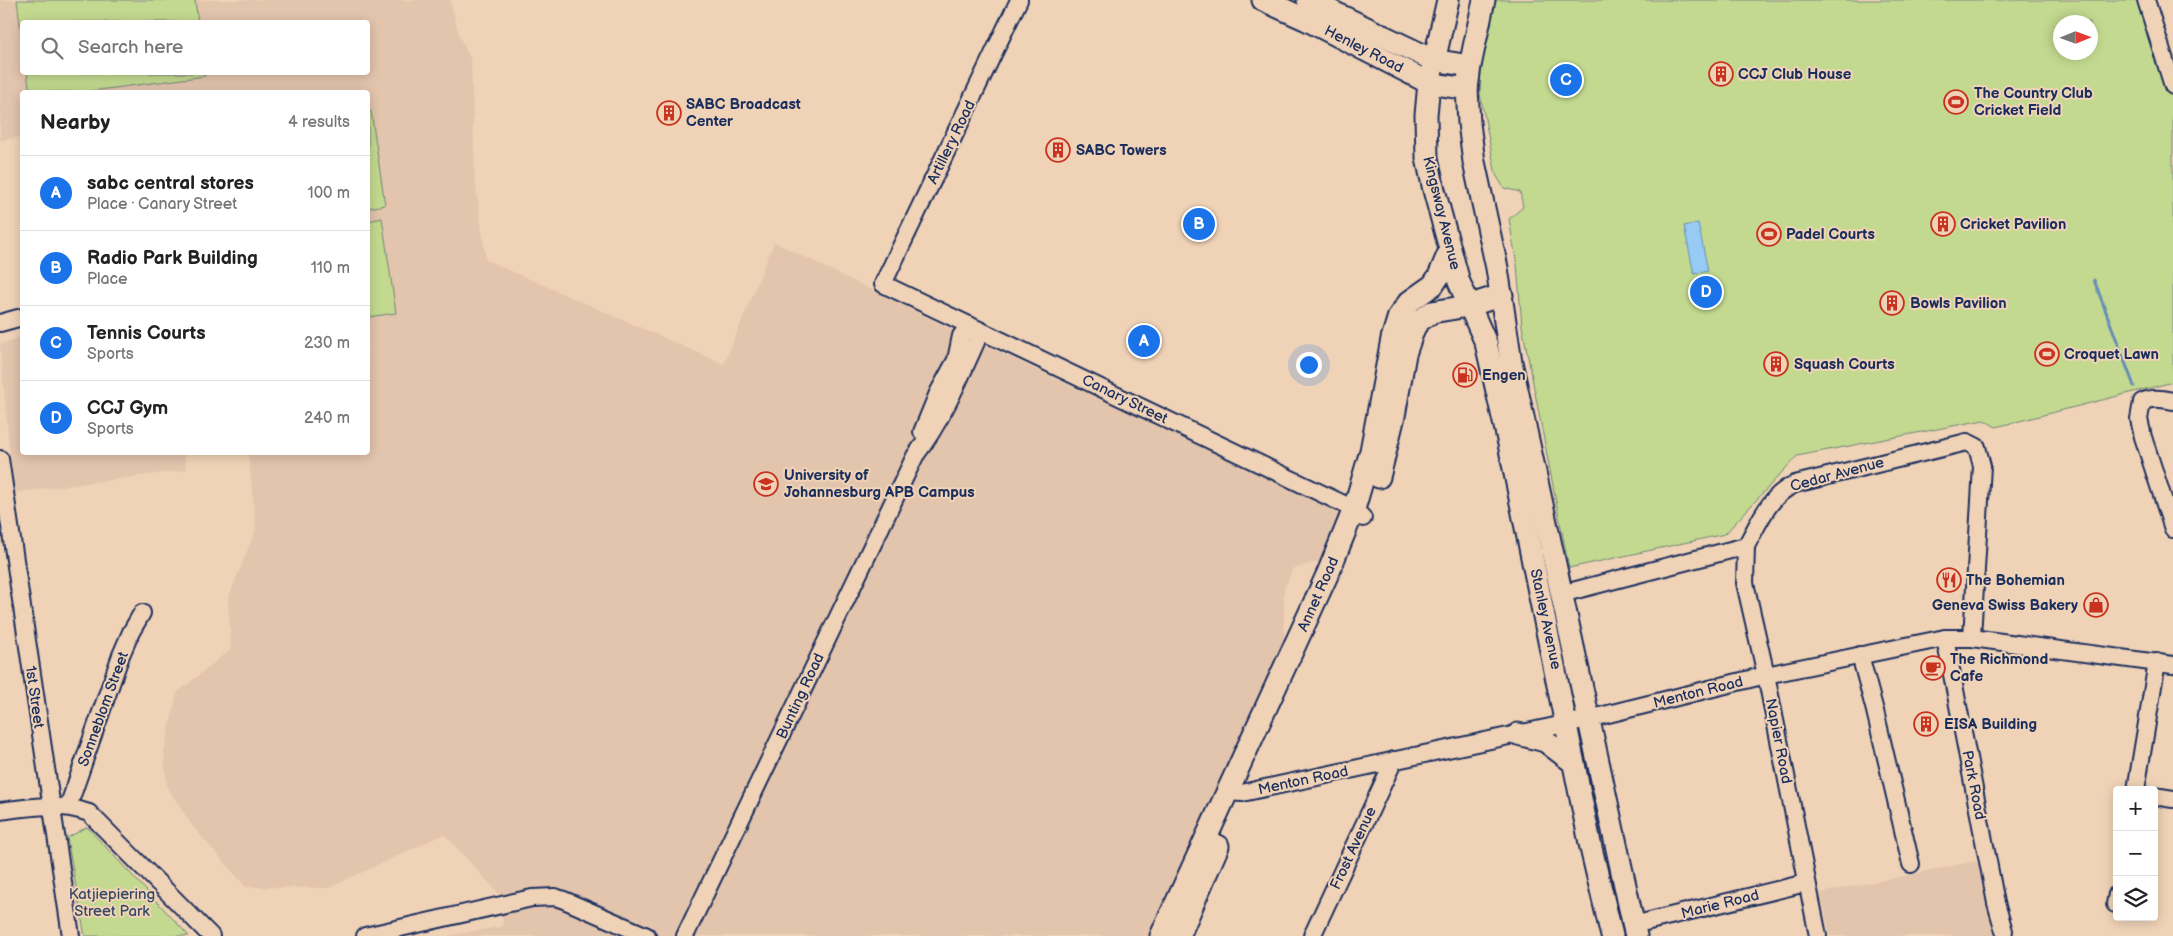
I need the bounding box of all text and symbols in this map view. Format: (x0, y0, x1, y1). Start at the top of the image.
north arrow (2053, 15, 2098, 60)
search box (20, 20, 370, 75)
street label: Henley Road (1321, 21, 1407, 78)
icon: search (38, 34, 66, 62)
text: Search here (78, 36, 183, 59)
pin: C (1550, 61, 1582, 99)
building icon: CCJ Club House (1708, 61, 1734, 87)
place label: CCJ Club House (1738, 65, 1852, 84)
place label: The Country Club Cricket Field (1974, 84, 2093, 120)
sports icon: The Country Club Cricket Field (1943, 89, 1969, 115)
place label: SABC Broadcast Center (686, 95, 801, 131)
street label: Artillery Road (923, 97, 980, 187)
building icon: SABC Broadcast Center (656, 100, 682, 126)
text: Nearby (40, 110, 110, 135)
text: 4 results (288, 113, 350, 132)
building icon: SABC Towers (1045, 137, 1071, 163)
place label: SABC Towers (1076, 141, 1167, 160)
street label: Kingsway Avenue (1418, 154, 1465, 272)
text: sabc central stores (87, 172, 254, 195)
text: A (51, 184, 61, 203)
text: 100 m (307, 184, 350, 203)
text: Place · Canary Street (87, 195, 237, 214)
pin: B (1183, 205, 1215, 243)
building icon: Cricket Pavilion (1930, 211, 1956, 237)
place label: Cricket Pavilion (1960, 215, 2066, 234)
sports icon: Padel Courts (1756, 221, 1782, 247)
place label: Padel Courts (1786, 225, 1875, 244)
text: Radio Park Building (87, 247, 258, 270)
text: B (50, 259, 62, 278)
text: 110 m (311, 259, 350, 278)
text: Place (87, 270, 128, 289)
pin: D (1690, 273, 1722, 311)
building icon: Bowls Pavilion (1879, 290, 1905, 316)
place label: Bowls Pavilion (1910, 294, 2007, 313)
text: Tennis Courts (87, 322, 206, 345)
pin: A (1128, 322, 1160, 360)
text: C (50, 334, 62, 353)
text: 230 m (304, 334, 350, 353)
sports icon: Croquet Lawn (2034, 341, 2060, 367)
text: Sports (87, 345, 134, 364)
place label: Croquet Lawn (2064, 345, 2159, 364)
building icon: Squash Courts (1763, 351, 1789, 377)
your location (1296, 352, 1322, 378)
place label: Squash Courts (1794, 355, 1895, 374)
fuel station icon: Engen (1452, 362, 1478, 388)
place label: Engen (1482, 366, 1526, 385)
street label: Canary Street (1079, 371, 1171, 429)
text: CCJ Gym (87, 397, 168, 420)
text: D (50, 409, 62, 428)
text: 240 m (304, 409, 350, 428)
text: Sports (87, 420, 134, 439)
street label: Cedar Avenue (1788, 453, 1886, 496)
place label: University of Johannesburg APB Campus (784, 466, 975, 502)
school or university icon: University of Johannesburg APB Campus (753, 471, 779, 497)
street label: Annet Road (1294, 554, 1343, 635)
street label: Stanley Avenue (1526, 567, 1565, 671)
restaurant icon: The Bohemian (1936, 567, 1962, 593)
place label: The Bohemian (1966, 571, 2065, 590)
shop icon: Geneva Swiss Bakery (2083, 592, 2109, 618)
place label: Geneva Swiss Bakery (1932, 596, 2078, 615)
street label: Sonneblom Street (74, 649, 133, 769)
street label: Bunting Road (772, 650, 829, 742)
place label: The Richmond Cafe (1950, 650, 2048, 686)
cafe icon: The Richmond Cafe (1920, 655, 1946, 681)
street label: 1st Street (21, 665, 48, 730)
street label: Menton Road (1651, 672, 1745, 713)
street label: Napier Road (1761, 697, 1796, 785)
building icon: EISA Building (1913, 711, 1939, 737)
place label: EISA Building (1944, 715, 2037, 734)
street label: Park Road (1957, 749, 1990, 821)
street label: Menton Road (1256, 762, 1350, 799)
map controls (2113, 786, 2158, 921)
button: + (2113, 786, 2158, 831)
street label: Frost Avenue (1326, 804, 1381, 893)
button: − (2113, 831, 2158, 876)
button: layers (2113, 876, 2158, 921)
park label: Katjiepiering Street Park (69, 885, 155, 921)
street label: Marie Road (1679, 886, 1761, 923)

